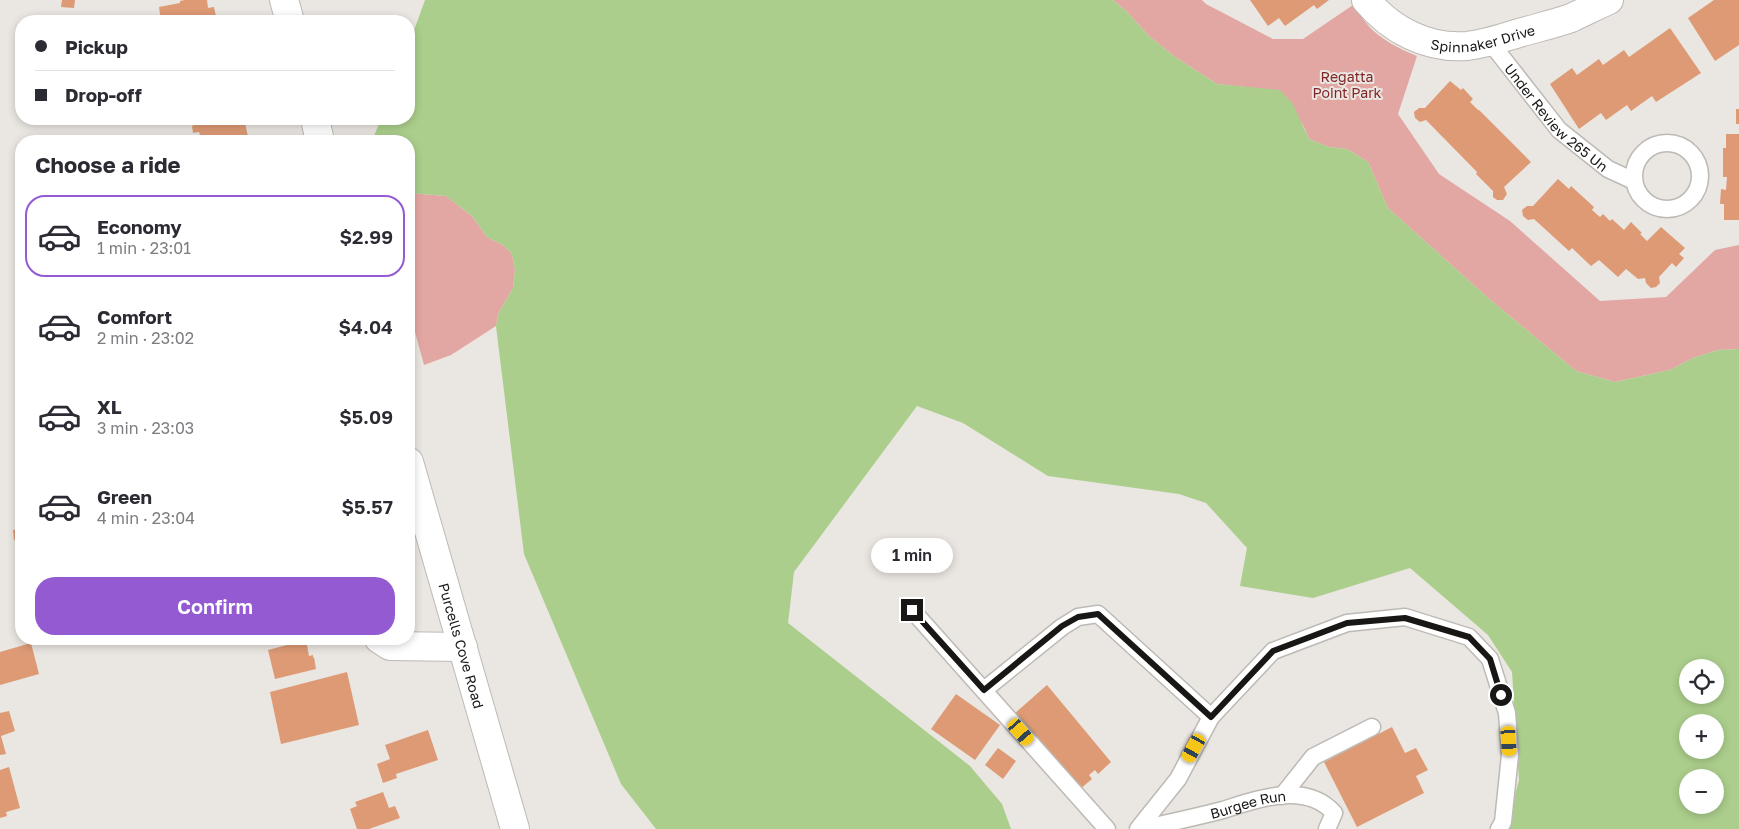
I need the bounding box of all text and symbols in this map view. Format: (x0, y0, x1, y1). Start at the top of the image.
street label: Spinnaker Drive (1429, 21, 1537, 55)
text: Pickup (65, 35, 128, 58)
street label: Under Review 265 Un (1501, 60, 1612, 175)
park label: Regatta Point Park (1312, 68, 1382, 101)
text: Drop-off (65, 83, 142, 106)
text: Choose a ride (35, 151, 181, 178)
icon: car (37, 214, 82, 259)
text: Economy (97, 215, 182, 238)
text: $2.99 (339, 225, 393, 248)
text: 1 min · 23:01 (97, 238, 191, 258)
icon: car (37, 304, 82, 349)
text: Comfort (97, 305, 172, 328)
text: $4.04 (339, 315, 393, 338)
text: 2 min · 23:02 (97, 328, 194, 348)
icon: car (37, 394, 82, 439)
text: XL (97, 395, 122, 418)
text: $5.09 (339, 405, 393, 428)
text: 3 min · 23:03 (97, 418, 194, 438)
icon: car (37, 484, 82, 529)
text: Green (97, 485, 152, 508)
text: $5.57 (342, 495, 393, 518)
text: 4 min · 23:04 (97, 508, 195, 528)
callout: 1 min (871, 538, 953, 572)
text: 1 min (892, 545, 932, 565)
button: Confirm (35, 577, 395, 635)
street label: Purcells Cove Road (436, 581, 488, 710)
route end (901, 599, 923, 621)
map controls (1679, 659, 1724, 814)
button: locate (1679, 659, 1724, 704)
route start (1490, 684, 1512, 706)
button: + (1679, 714, 1724, 759)
car (1005, 716, 1036, 748)
car (1500, 726, 1517, 756)
car (1180, 731, 1207, 765)
button: − (1679, 769, 1724, 814)
street label: Burgee Run (1208, 786, 1287, 821)

